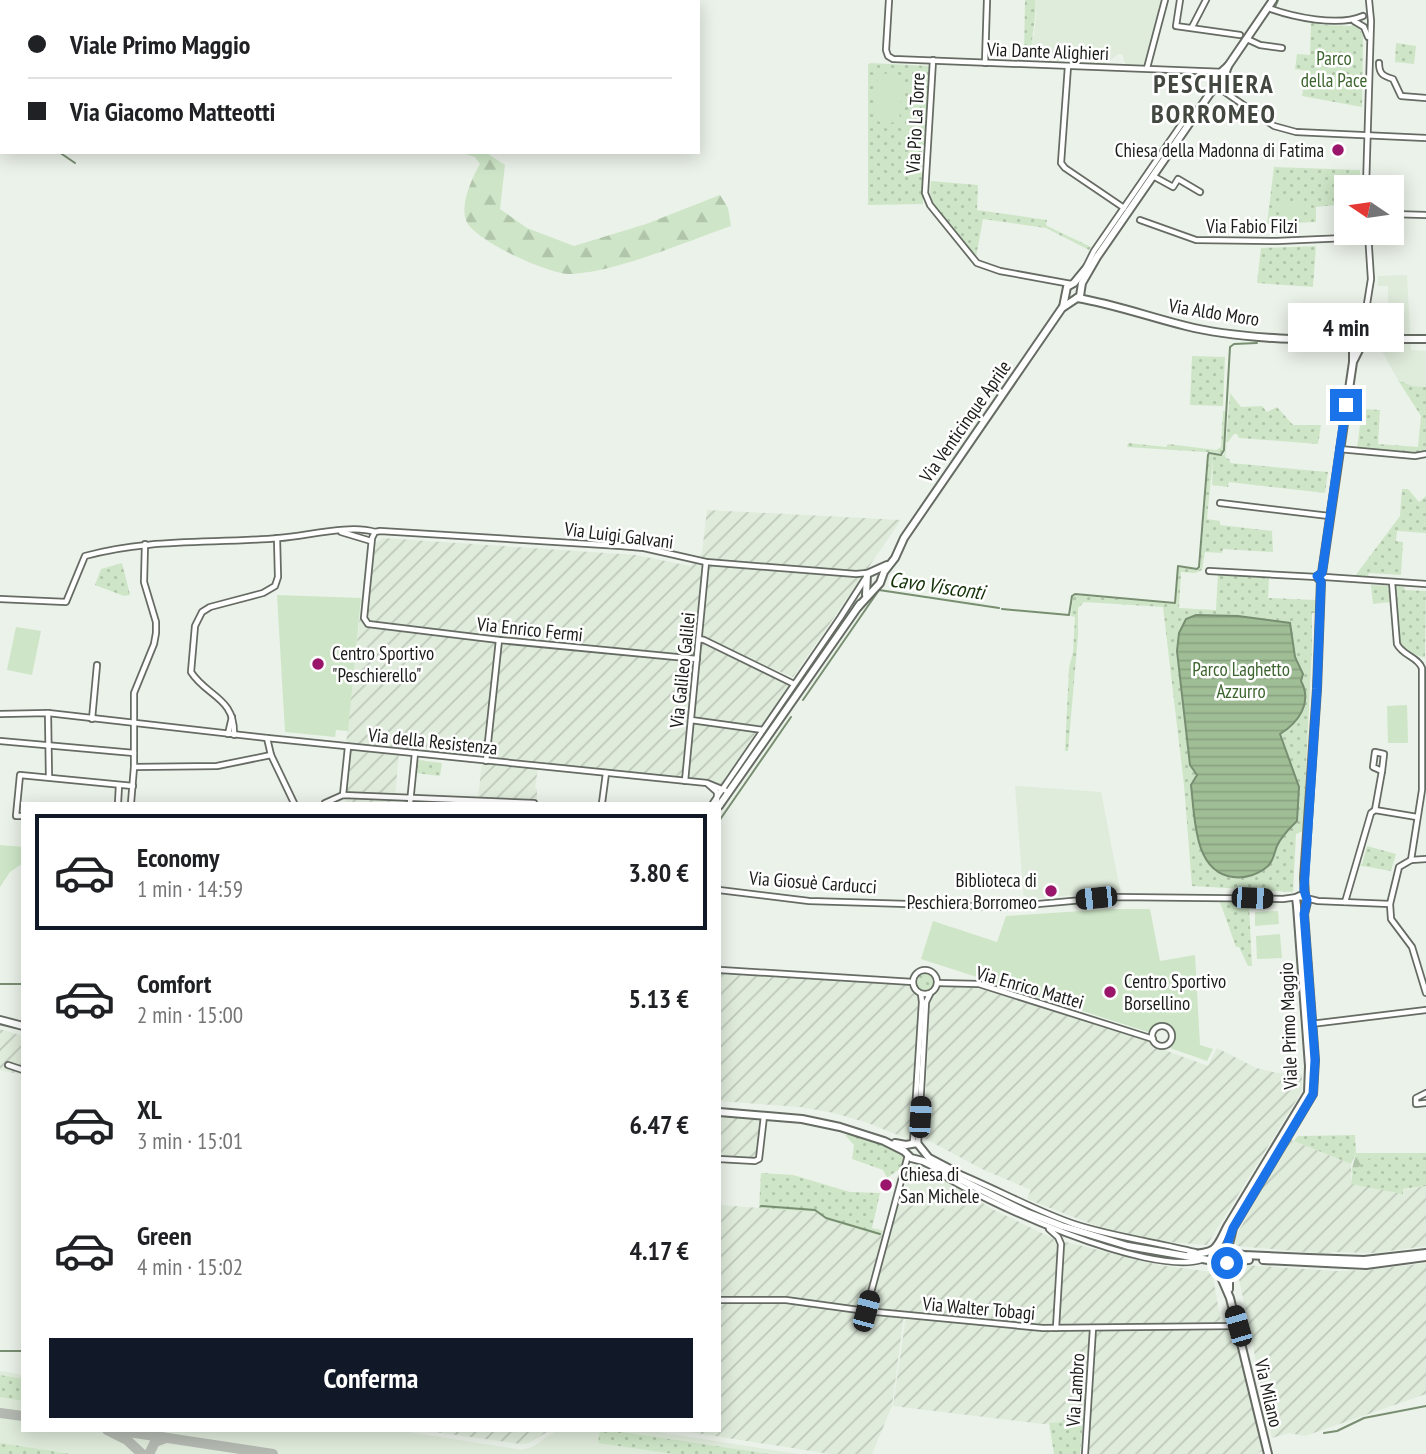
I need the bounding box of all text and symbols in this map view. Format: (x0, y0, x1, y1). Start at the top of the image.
text: Viale Primo Maggio (70, 28, 250, 61)
street label: Via Dante Alighieri (985, 37, 1110, 65)
park label: Parco della Pace (1301, 46, 1367, 92)
district label: PESCHIERA BORROMEO (1151, 67, 1277, 130)
street label: Via Pio La Torre (900, 72, 930, 175)
text: Via Giacomo Matteotti (70, 95, 275, 128)
place label: Chiesa della Madonna di Fatima (1115, 138, 1324, 162)
marker: Chiesa della Madonna di Fatima (1330, 142, 1346, 158)
north arrow (1334, 175, 1404, 245)
map controls (1334, 175, 1404, 245)
street label: Via Fabio Filzi (1205, 214, 1298, 238)
street label: Via Aldo Moro (1166, 293, 1261, 331)
callout: 4 min (1288, 304, 1404, 352)
text: 4 min (1323, 313, 1369, 342)
street label: Via Venticinque Aprile (913, 355, 1016, 487)
route end (1330, 389, 1362, 421)
street label: Via Luigi Galvani (562, 516, 675, 554)
water label: Cavo Visconti (888, 565, 989, 606)
street label: Via Enrico Fermi (475, 611, 584, 646)
street label: Via Galileo Galilei (664, 611, 700, 730)
place label: Centro Sportivo "Peschierello" (332, 641, 434, 687)
marker: Centro Sportivo "Peschierello" (310, 656, 326, 672)
park label: Parco Laghetto Azzurro (1192, 657, 1290, 703)
street label: Via della Resistenza (366, 722, 499, 760)
icon: car (53, 841, 116, 904)
text: Economy (137, 841, 219, 874)
text: 3.80 € (628, 856, 689, 889)
street label: Via Giosuè Carducci (747, 866, 878, 898)
place label: Biblioteca di Peschiera Borromeo (907, 868, 1037, 914)
text: 1 min · 14:59 (137, 874, 243, 903)
marker: Biblioteca di Peschiera Borromeo (1043, 883, 1059, 899)
car (1075, 885, 1118, 911)
car (1231, 887, 1274, 909)
street label: Via Enrico Mattei (972, 960, 1087, 1014)
street label: Viale Primo Maggio (1274, 962, 1302, 1091)
icon: car (53, 967, 116, 1030)
text: Comfort (137, 967, 211, 1000)
place label: Centro Sportivo Borsellino (1124, 969, 1226, 1015)
text: 5.13 € (628, 982, 689, 1015)
marker: Centro Sportivo Borsellino (1102, 984, 1118, 1000)
text: 2 min · 15:00 (137, 1000, 243, 1029)
icon: car (53, 1093, 116, 1156)
text: XL (137, 1093, 162, 1126)
car (909, 1095, 932, 1139)
text: 6.47 € (630, 1108, 689, 1141)
text: 3 min · 15:01 (137, 1126, 243, 1155)
place label: Chiesa di San Michele (900, 1162, 980, 1208)
marker: Chiesa di San Michele (878, 1177, 894, 1193)
icon: car (53, 1219, 116, 1282)
text: Green (137, 1219, 192, 1252)
text: 4.17 € (630, 1234, 689, 1267)
route start (1211, 1247, 1243, 1279)
text: 4 min · 15:02 (137, 1252, 243, 1281)
car (851, 1288, 882, 1334)
street label: Via Walter Tobagi (921, 1291, 1036, 1325)
car (1223, 1303, 1254, 1349)
button: Conferma (49, 1338, 693, 1418)
street label: Via Lambro (1060, 1352, 1090, 1429)
street label: Via Milano (1249, 1356, 1288, 1429)

